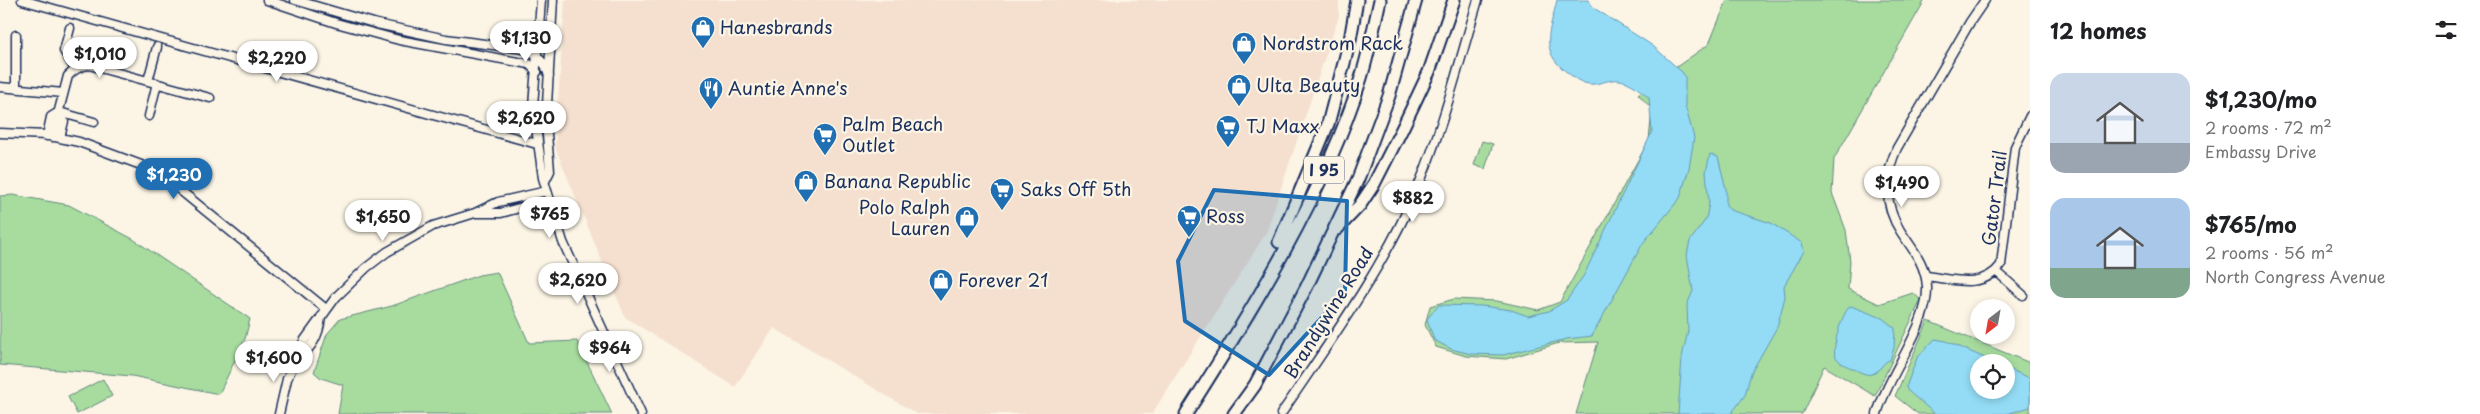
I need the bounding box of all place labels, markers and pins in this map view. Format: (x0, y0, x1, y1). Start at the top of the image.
place label: Hanesbrands (720, 13, 832, 40)
shop icon: Hanesbrands (690, 15, 716, 49)
pin: $1,130 (485, 20, 567, 63)
place label: Nordstrom Rack (1262, 29, 1403, 56)
shop icon: Nordstrom Rack (1231, 31, 1257, 65)
pin: $1,010 (59, 36, 141, 79)
pin: $2,220 (236, 41, 318, 83)
place label: Ulta Beauty (1256, 71, 1360, 98)
shop icon: Ulta Beauty (1226, 73, 1252, 107)
place label: Auntie Anne's (728, 74, 847, 101)
restaurant icon: Auntie Anne's (698, 76, 724, 110)
pin: $2,620 (485, 100, 567, 143)
place label: Palm Beach Outlet (842, 110, 943, 158)
place label: TJ Maxx (1246, 112, 1320, 139)
supermarket icon: TJ Maxx (1215, 114, 1241, 148)
supermarket icon: Palm Beach Outlet (812, 122, 838, 156)
pin: $1,230 (133, 158, 215, 200)
pin: $1,490 (1861, 166, 1943, 208)
place label: Banana Republic (824, 167, 971, 194)
shop icon: Banana Republic (793, 169, 819, 203)
place label: Saks Off 5th (1020, 175, 1132, 202)
supermarket icon: Saks Off 5th (989, 177, 1015, 211)
pin: $882 (1383, 180, 1443, 223)
place label: Polo Ralph Lauren (858, 193, 950, 241)
pin: $765 (520, 196, 580, 239)
pin: $1,650 (342, 200, 424, 242)
place label: Ross (1206, 202, 1244, 229)
supermarket icon: Ross (1176, 204, 1202, 238)
shop icon: Polo Ralph Lauren (954, 205, 980, 239)
pin: $2,620 (537, 262, 619, 305)
place label: Forever 21 (958, 266, 1048, 293)
shop icon: Forever 21 (928, 268, 954, 302)
pin: $964 (580, 330, 640, 373)
pin: $1,600 (233, 340, 315, 383)

